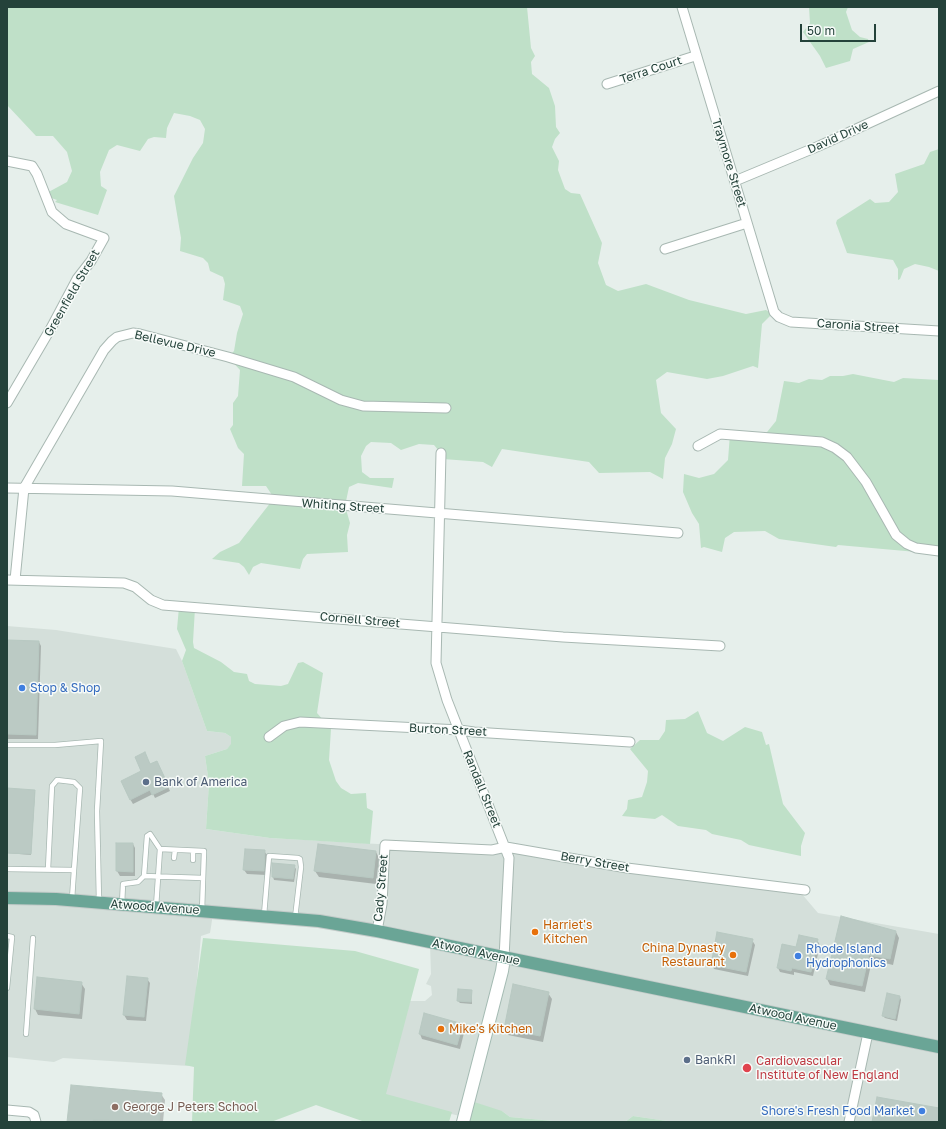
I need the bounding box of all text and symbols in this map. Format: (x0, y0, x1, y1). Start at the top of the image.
scale bar (802, 16, 878, 42)
text: 50 m (807, 23, 835, 38)
street label: Terra Court (618, 53, 684, 87)
street label: Traymore Street (709, 117, 749, 209)
street label: David Drive (805, 117, 871, 157)
street label: Greenfield Street (41, 247, 103, 339)
street label: Caronia Street (816, 316, 900, 336)
street label: Bellevue Drive (133, 328, 217, 360)
street label: Whiting Street (301, 496, 385, 516)
street label: Cornell Street (319, 609, 401, 631)
place label: Stop & Shop (30, 681, 100, 695)
marker: Stop & Shop (17, 683, 27, 693)
street label: Burton Street (409, 721, 487, 739)
street label: Randall Street (460, 748, 504, 830)
place label: Bank of America (154, 775, 247, 789)
marker: Bank of America (141, 777, 151, 787)
street label: Berry Street (559, 849, 631, 875)
street label: Cady Street (371, 854, 391, 922)
street label: Atwood Avenue (110, 897, 200, 917)
place label: Harriet's Kitchen (543, 918, 592, 946)
marker: Harriet's Kitchen (530, 927, 540, 937)
street label: Atwood Avenue (431, 936, 521, 968)
place label: China Dynasty Restaurant (642, 941, 725, 969)
place label: Rhode Island Hydrophonics (806, 942, 886, 970)
marker: China Dynasty Restaurant (728, 950, 738, 960)
marker: Rhode Island Hydrophonics (793, 951, 803, 961)
street label: Atwood Avenue (748, 1001, 838, 1033)
place label: Mike's Kitchen (449, 1022, 532, 1036)
marker: Mike's Kitchen (436, 1024, 446, 1034)
place label: BankRI (695, 1053, 736, 1067)
place label: Cardiovascular Institute of New England (756, 1054, 899, 1082)
marker: BankRI (682, 1055, 692, 1065)
marker: Cardiovascular Institute of New England (741, 1062, 753, 1074)
place label: George J Peters School (123, 1100, 258, 1114)
marker: George J Peters School (110, 1102, 120, 1112)
place label: Shore's Fresh Food Market (761, 1104, 914, 1118)
marker: Shore's Fresh Food Market (917, 1106, 927, 1116)

